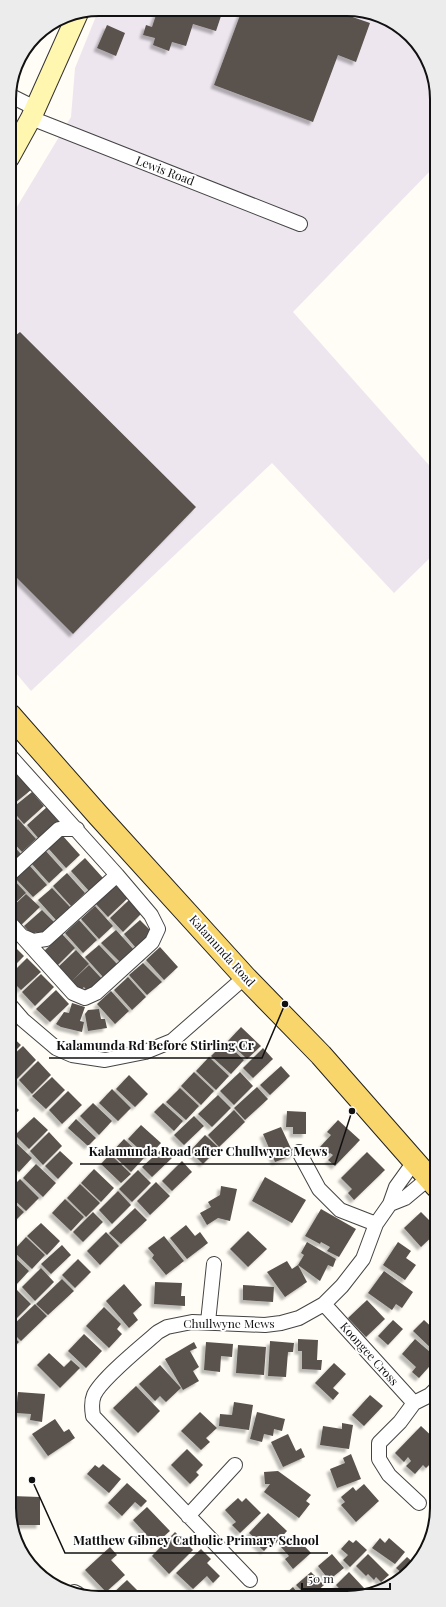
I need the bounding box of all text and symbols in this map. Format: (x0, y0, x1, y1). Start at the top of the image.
street label: Lewis Road (134, 152, 197, 189)
street label: Kalamunda Road (186, 911, 259, 990)
callout: Kalamunda Rd Before Stirling Cr (49, 1033, 262, 1058)
text: Kalamunda Rd Before Stirling Cr (56, 1036, 254, 1053)
callout: Kalamunda Road after Chullwyne Mews (80, 1139, 335, 1164)
text: Kalamunda Road after Chullwyne Mews (89, 1142, 327, 1159)
street label: Chullwyne Mews (183, 1315, 275, 1331)
street label: Koongee Cross (337, 1318, 402, 1388)
callout: Matthew Gibney Catholic Primary School (65, 1528, 328, 1553)
text: Matthew Gibney Catholic Primary School (73, 1531, 319, 1548)
scale bar (302, 1565, 390, 1591)
text: 50 m (308, 1570, 334, 1586)

